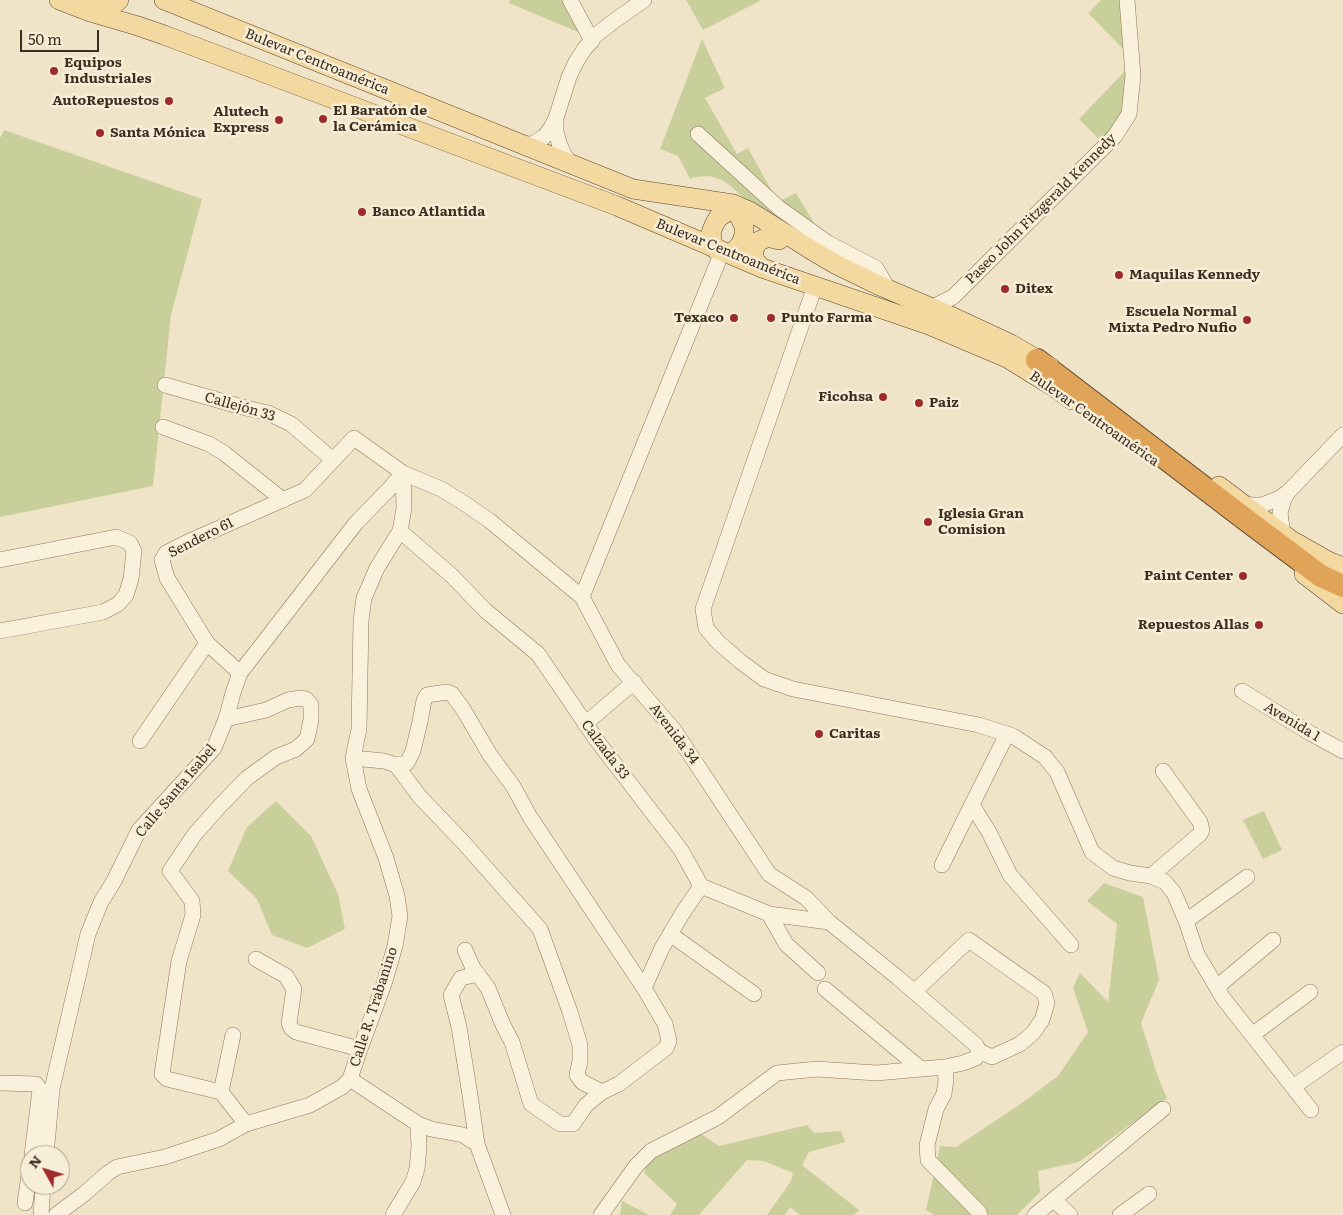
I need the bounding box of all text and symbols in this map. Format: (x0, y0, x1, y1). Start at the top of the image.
scale bar (22, 20, 101, 52)
street label: Bulevar Centroamérica (242, 25, 392, 99)
text: 50 m (28, 27, 62, 50)
place label: Equipos Industriales (64, 55, 151, 88)
marker: Equipos Industriales (48, 65, 60, 77)
place label: AutoRepuestos (52, 93, 159, 109)
marker: AutoRepuestos (163, 95, 175, 107)
place label: El Baratón de la Cerámica (333, 103, 427, 136)
place label: Alutech Express (213, 104, 269, 136)
marker: El Baratón de la Cerámica (317, 113, 329, 125)
marker: Alutech Express (273, 114, 285, 126)
place label: Santa Mónica (110, 125, 205, 141)
marker: Santa Mónica (94, 127, 106, 139)
street label: Paseo John Fitzgerald Kennedy (962, 130, 1120, 288)
place label: Banco Atlantida (372, 204, 485, 220)
marker: Banco Atlantida (356, 206, 368, 218)
street label: Bulevar Centroamérica (653, 215, 803, 289)
place label: Maquilas Kennedy (1129, 267, 1260, 283)
marker: Maquilas Kennedy (1113, 269, 1125, 281)
place label: Ditex (1015, 281, 1053, 297)
marker: Ditex (999, 283, 1011, 295)
place label: Escuela Normal Mixta Pedro Nufio (1108, 304, 1237, 336)
place label: Texaco (674, 310, 724, 326)
place label: Punto Farma (781, 310, 872, 326)
marker: Texaco (728, 312, 740, 324)
marker: Punto Farma (765, 312, 777, 324)
marker: Escuela Normal Mixta Pedro Nufio (1241, 314, 1253, 326)
street label: Bulevar Centroamérica (1026, 368, 1162, 470)
street label: Callejón 33 (203, 389, 277, 425)
place label: Ficohsa (818, 389, 873, 405)
marker: Ficohsa (877, 391, 889, 403)
place label: Paiz (929, 395, 959, 411)
marker: Paiz (913, 397, 925, 409)
place label: Iglesia Gran Comision (938, 506, 1024, 538)
street label: Sendero 61 (166, 514, 236, 562)
marker: Iglesia Gran Comision (922, 516, 934, 528)
place label: Paint Center (1144, 568, 1233, 584)
marker: Paint Center (1237, 570, 1249, 582)
place label: Repuestos Allas (1138, 617, 1249, 633)
marker: Repuestos Allas (1253, 619, 1265, 631)
street label: Avenida 1 (1261, 699, 1323, 745)
street label: Avenida 34 (646, 700, 702, 768)
street label: Calzada 33 (577, 717, 633, 783)
place label: Caritas (829, 726, 880, 742)
marker: Caritas (813, 728, 825, 740)
street label: Calle Santa Isabel (132, 741, 220, 841)
street label: Calle R. Trabanino (347, 945, 401, 1069)
north arrow (20, 1145, 70, 1195)
text: N (23, 1150, 46, 1172)

